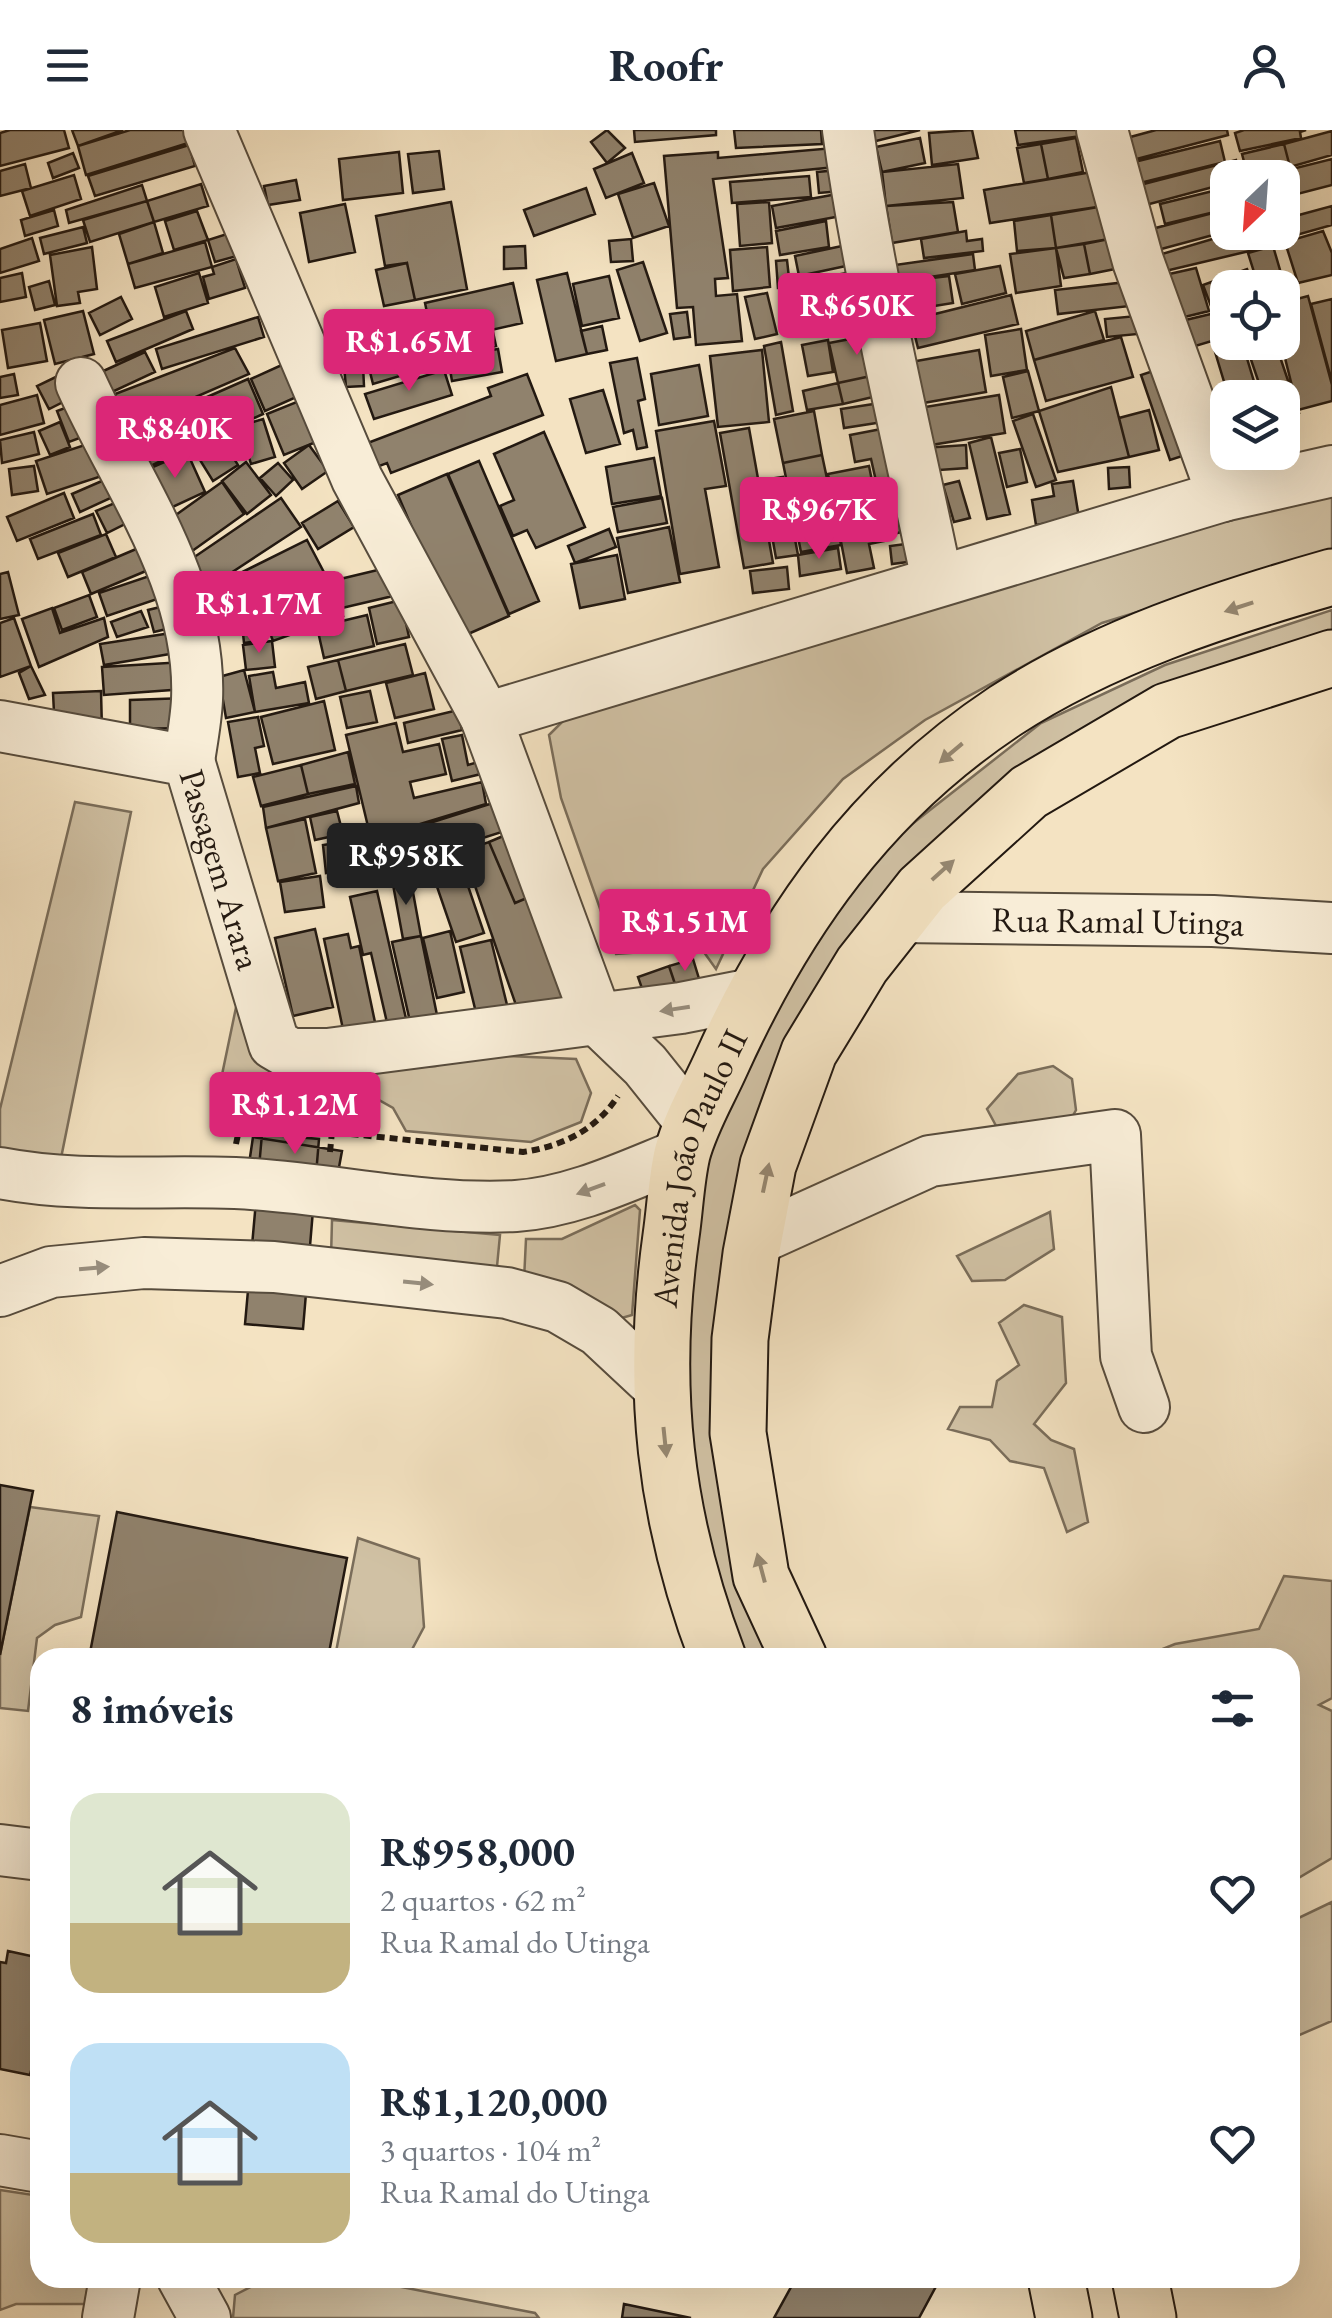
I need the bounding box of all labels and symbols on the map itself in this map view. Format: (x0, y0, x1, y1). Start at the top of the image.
north arrow (1210, 160, 1300, 250)
pin: R$650K (776, 273, 938, 358)
pin: R$1.65M (317, 309, 501, 394)
pin: R$840K (94, 396, 256, 481)
pin: R$967K (738, 477, 900, 562)
pin: R$1.17M (167, 571, 351, 656)
one-way arrow (1224, 600, 1254, 615)
one-way arrow (939, 741, 964, 763)
street label: Passagem Arara (170, 763, 273, 975)
pin: R$958K (325, 823, 487, 908)
one-way arrow (931, 859, 955, 882)
pin: R$1.51M (593, 889, 777, 974)
street label: Rua Ramal Utinga (991, 896, 1246, 945)
one-way arrow (659, 1001, 690, 1017)
street label: Avenida João Paulo II (641, 1021, 757, 1310)
pin: R$1.12M (203, 1072, 387, 1157)
one-way arrow (759, 1162, 774, 1193)
one-way arrow (576, 1182, 606, 1197)
one-way arrow (78, 1259, 110, 1275)
one-way arrow (402, 1275, 434, 1291)
one-way arrow (657, 1427, 673, 1459)
one-way arrow (752, 1552, 768, 1583)

